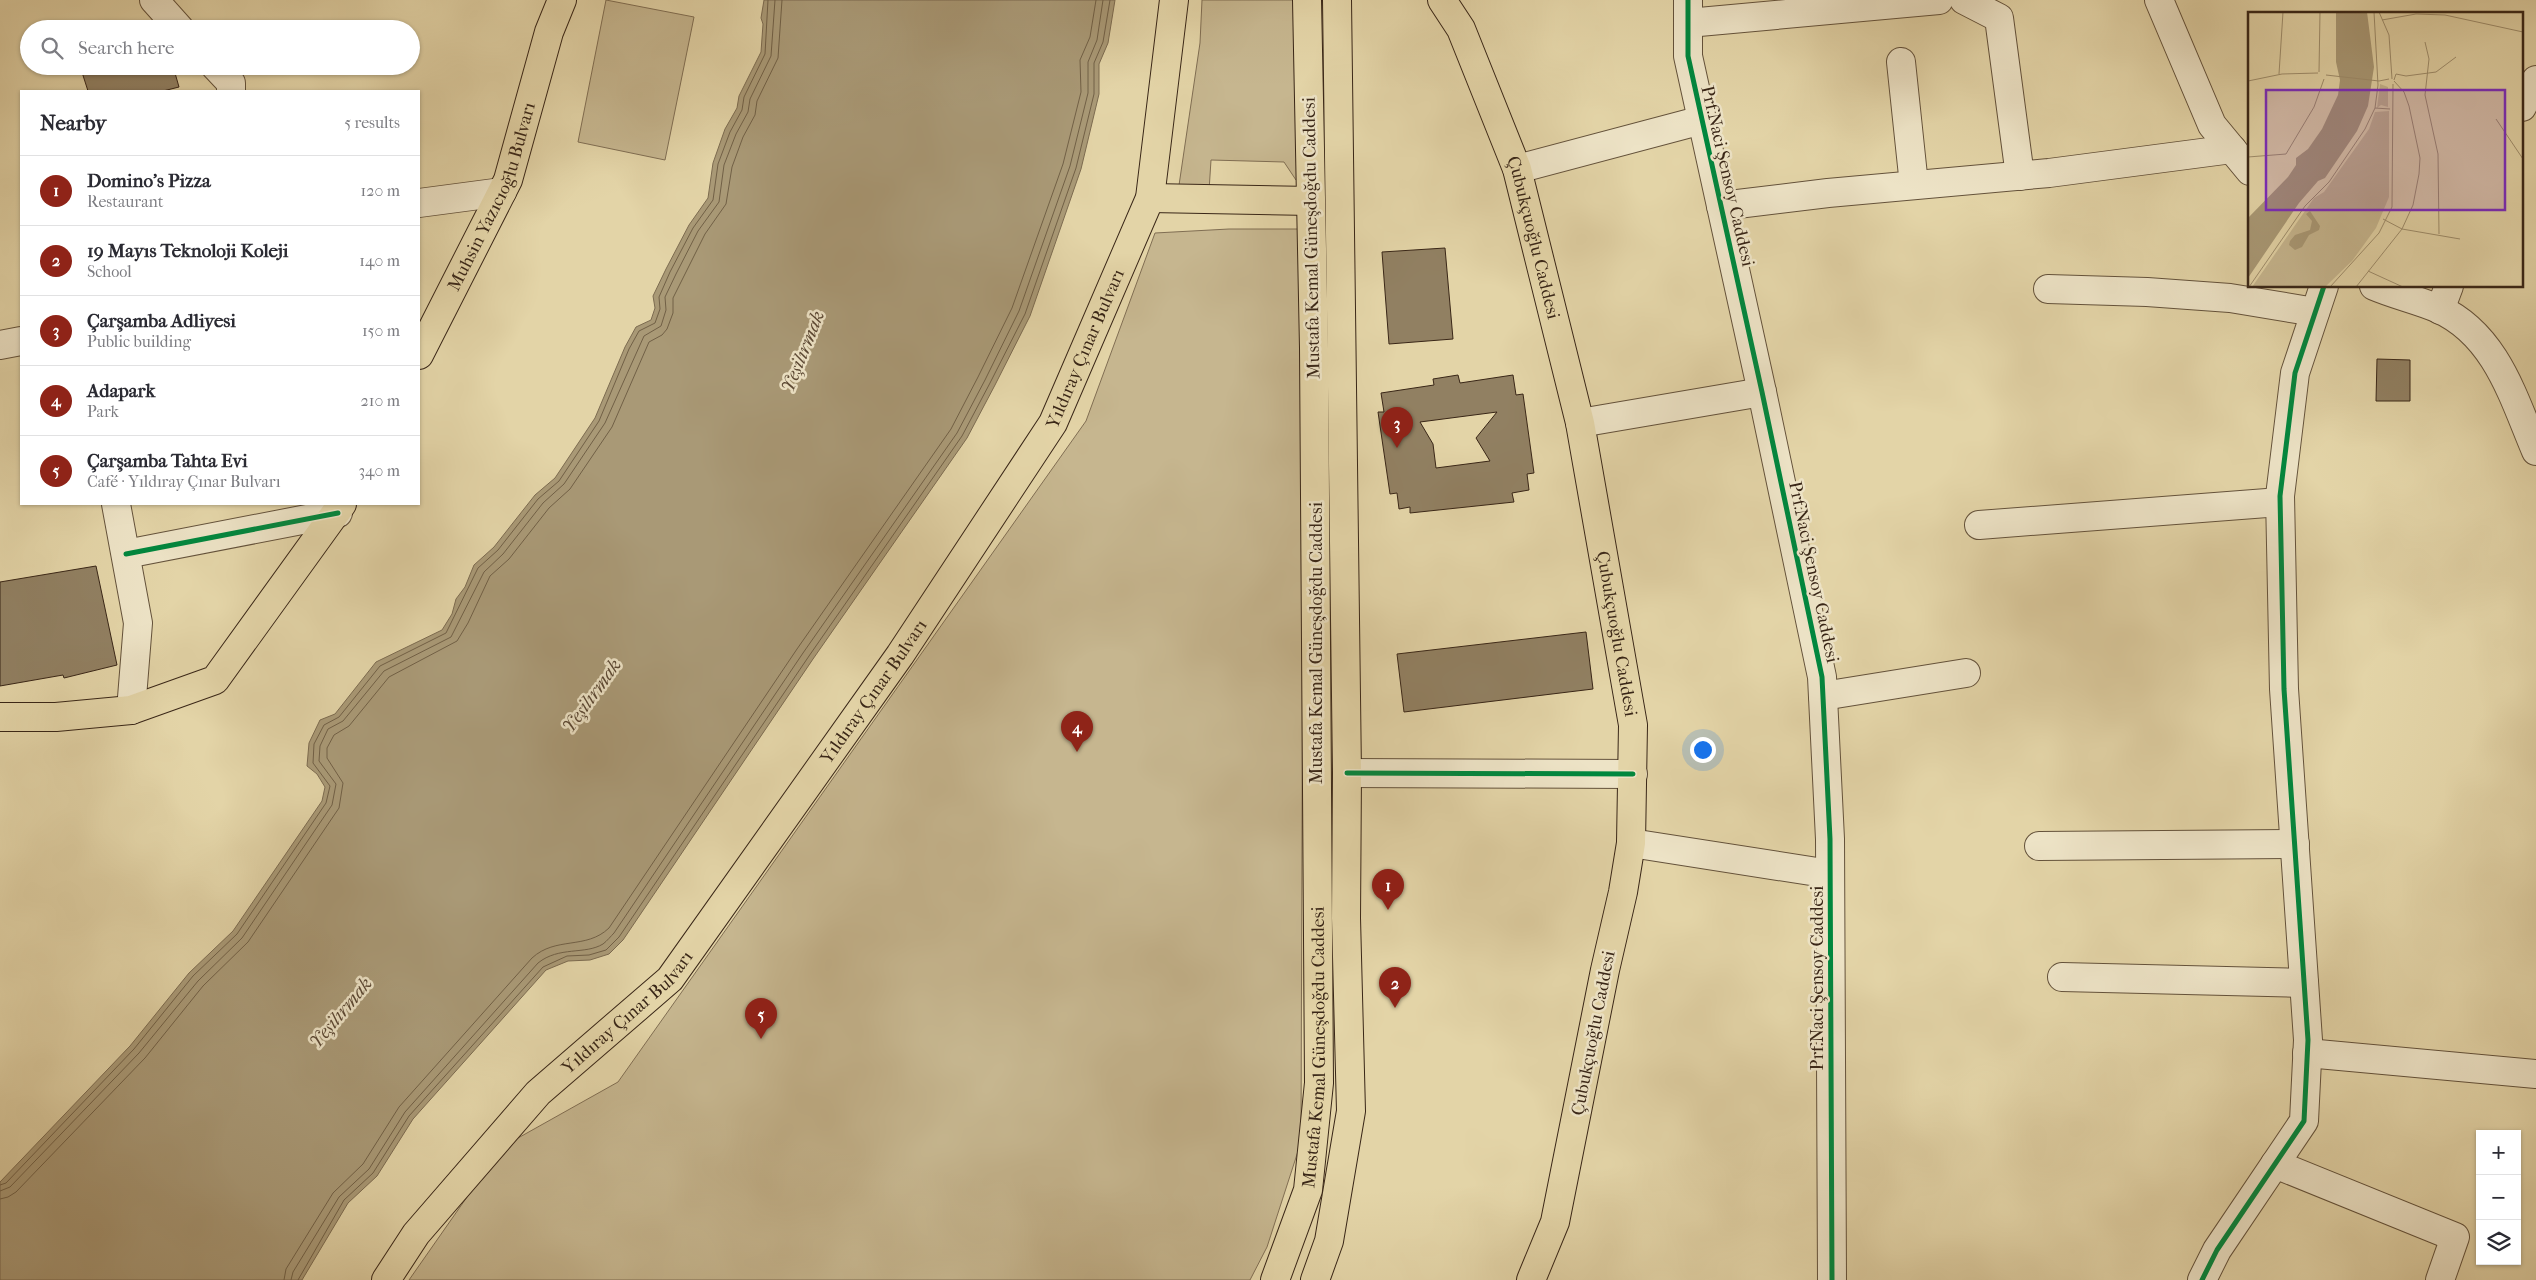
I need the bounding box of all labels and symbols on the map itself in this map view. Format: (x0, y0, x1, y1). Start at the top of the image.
inset map (2248, 12, 2524, 288)
street label: Prf.Naci Şensoy Caddesi (1696, 84, 1759, 269)
street label: Mustafa Kemal Güneşdoğdu Caddesi (1299, 96, 1324, 379)
street label: Muhsin Yazıcıoğlu Bulvarı (443, 99, 540, 295)
street label: Çubukçuoğlu Caddesi (1501, 153, 1564, 322)
street label: Yıldıray Çınar Bulvarı (1042, 265, 1129, 433)
water label: Yeşilırmak (777, 308, 829, 395)
pin: 3 (1381, 407, 1413, 448)
street label: Prf.Naci Şensoy Caddesi (1784, 480, 1843, 665)
street label: Mustafa Kemal Güneşdoğdu Caddesi (1306, 501, 1327, 784)
street label: Çubukçuoğlu Caddesi (1591, 549, 1641, 719)
street label: Yıldıray Çınar Bulvarı (816, 615, 932, 769)
water label: Yeşilırmak (558, 655, 626, 737)
pin: 4 (1061, 711, 1093, 752)
your location (1690, 737, 1716, 763)
pin: 1 (1372, 869, 1404, 910)
street label: Prf.Naci Şensoy Caddesi (1807, 885, 1828, 1070)
street label: Mustafa Kemal Güneşdoğdu Caddesi (1298, 906, 1330, 1189)
street label: Yıldıray Çınar Bulvarı (557, 947, 698, 1079)
street label: Çubukçuoğlu Caddesi (1567, 948, 1621, 1117)
pin: 2 (1379, 967, 1411, 1008)
water label: Yeşilırmak (305, 973, 377, 1052)
pin: 5 (745, 998, 777, 1039)

